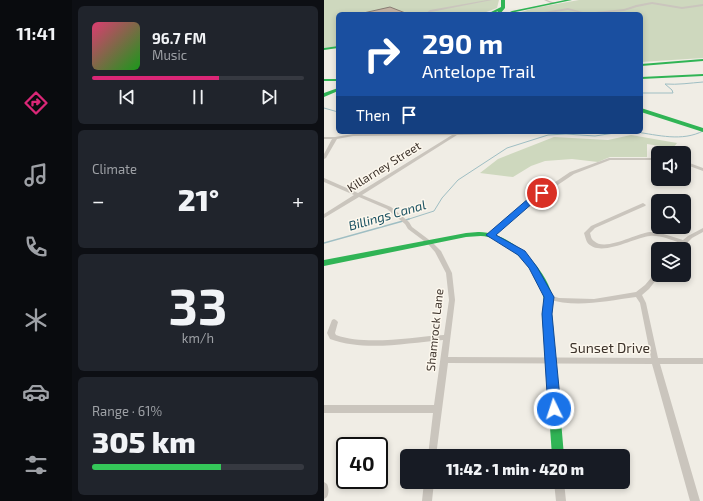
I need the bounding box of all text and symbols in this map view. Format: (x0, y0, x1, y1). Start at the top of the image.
text: 11:41 (16, 22, 56, 44)
text: 290 m (422, 26, 503, 60)
icon: right (356, 28, 408, 80)
text: 96.7 FM (152, 29, 206, 47)
text: Music (152, 47, 187, 63)
text: Antelope Trail (422, 60, 535, 82)
icon: previous (116, 86, 138, 108)
icon: pause (187, 86, 209, 108)
icon: next (258, 86, 280, 108)
icon: directions (22, 89, 50, 117)
icon: arrive (398, 104, 420, 126)
text: Then (356, 106, 390, 124)
street label: Killarney Street (344, 138, 423, 194)
map controls (651, 146, 691, 282)
button: sound (651, 146, 691, 186)
icon: music (22, 161, 50, 189)
text: Climate (92, 161, 137, 177)
pin (525, 176, 559, 210)
text: 21° (178, 181, 219, 217)
icon: arrive (531, 182, 553, 204)
text: − (92, 187, 105, 213)
text: + (292, 187, 304, 213)
button: search (651, 194, 691, 234)
water label: Billings Canal (346, 196, 428, 234)
icon: phone (22, 233, 50, 261)
button: layers (651, 242, 691, 282)
text: 33 (169, 273, 227, 335)
street label: Shamrock Lane (423, 288, 445, 372)
icon: climate (22, 306, 50, 334)
text: km/h (182, 330, 214, 346)
street label: Sunset Drive (570, 339, 650, 356)
icon: car (22, 378, 50, 406)
position arrow (533, 388, 575, 430)
text: Range · 61% (92, 403, 162, 419)
text: 305 km (92, 423, 196, 459)
speed limit sign: 40 (336, 437, 388, 489)
icon: filters (22, 451, 50, 479)
text: 11:42 · 1 min · 420 m (446, 460, 584, 478)

